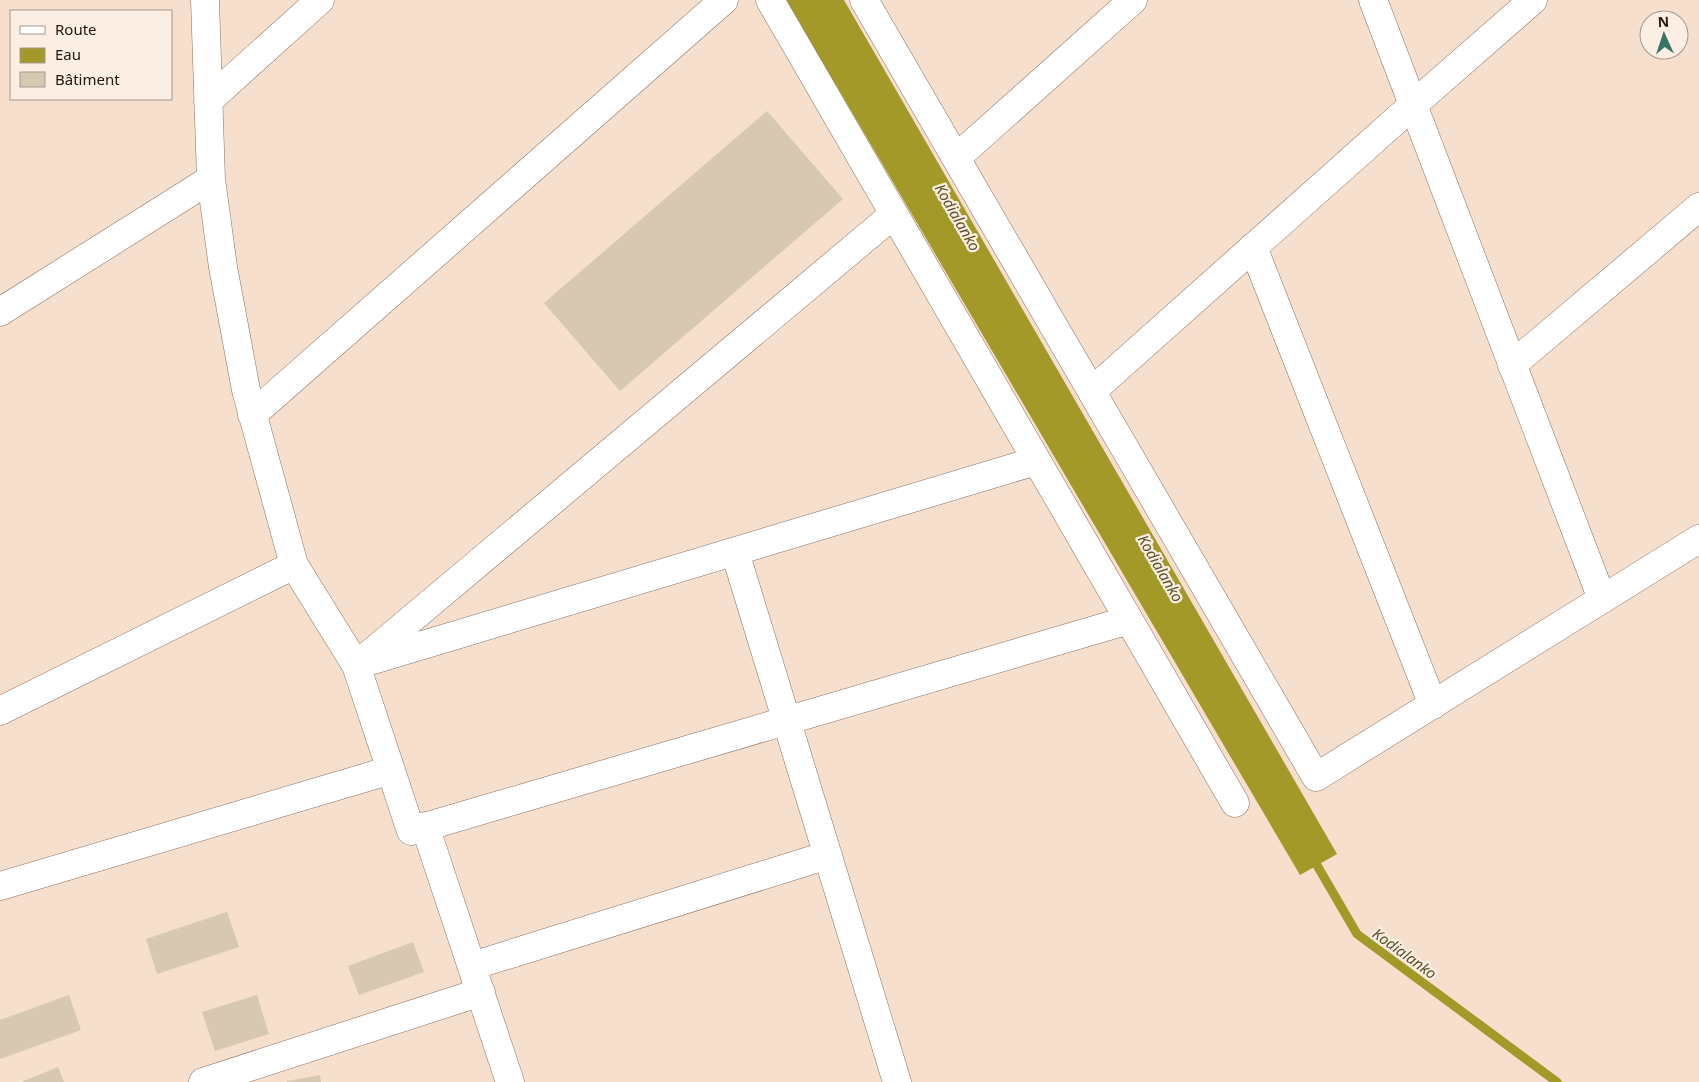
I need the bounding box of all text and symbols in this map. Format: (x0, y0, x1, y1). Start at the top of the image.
legend (10, 10, 172, 100)
north arrow (1639, 10, 1689, 60)
text: N (1657, 12, 1669, 31)
text: Route (55, 19, 97, 39)
text: Eau (55, 44, 81, 64)
text: Bâtiment (55, 69, 120, 89)
water label: Kodialanko (931, 180, 985, 254)
water label: Kodialanko (1134, 531, 1188, 605)
water label: Kodialanko (1369, 923, 1441, 983)

